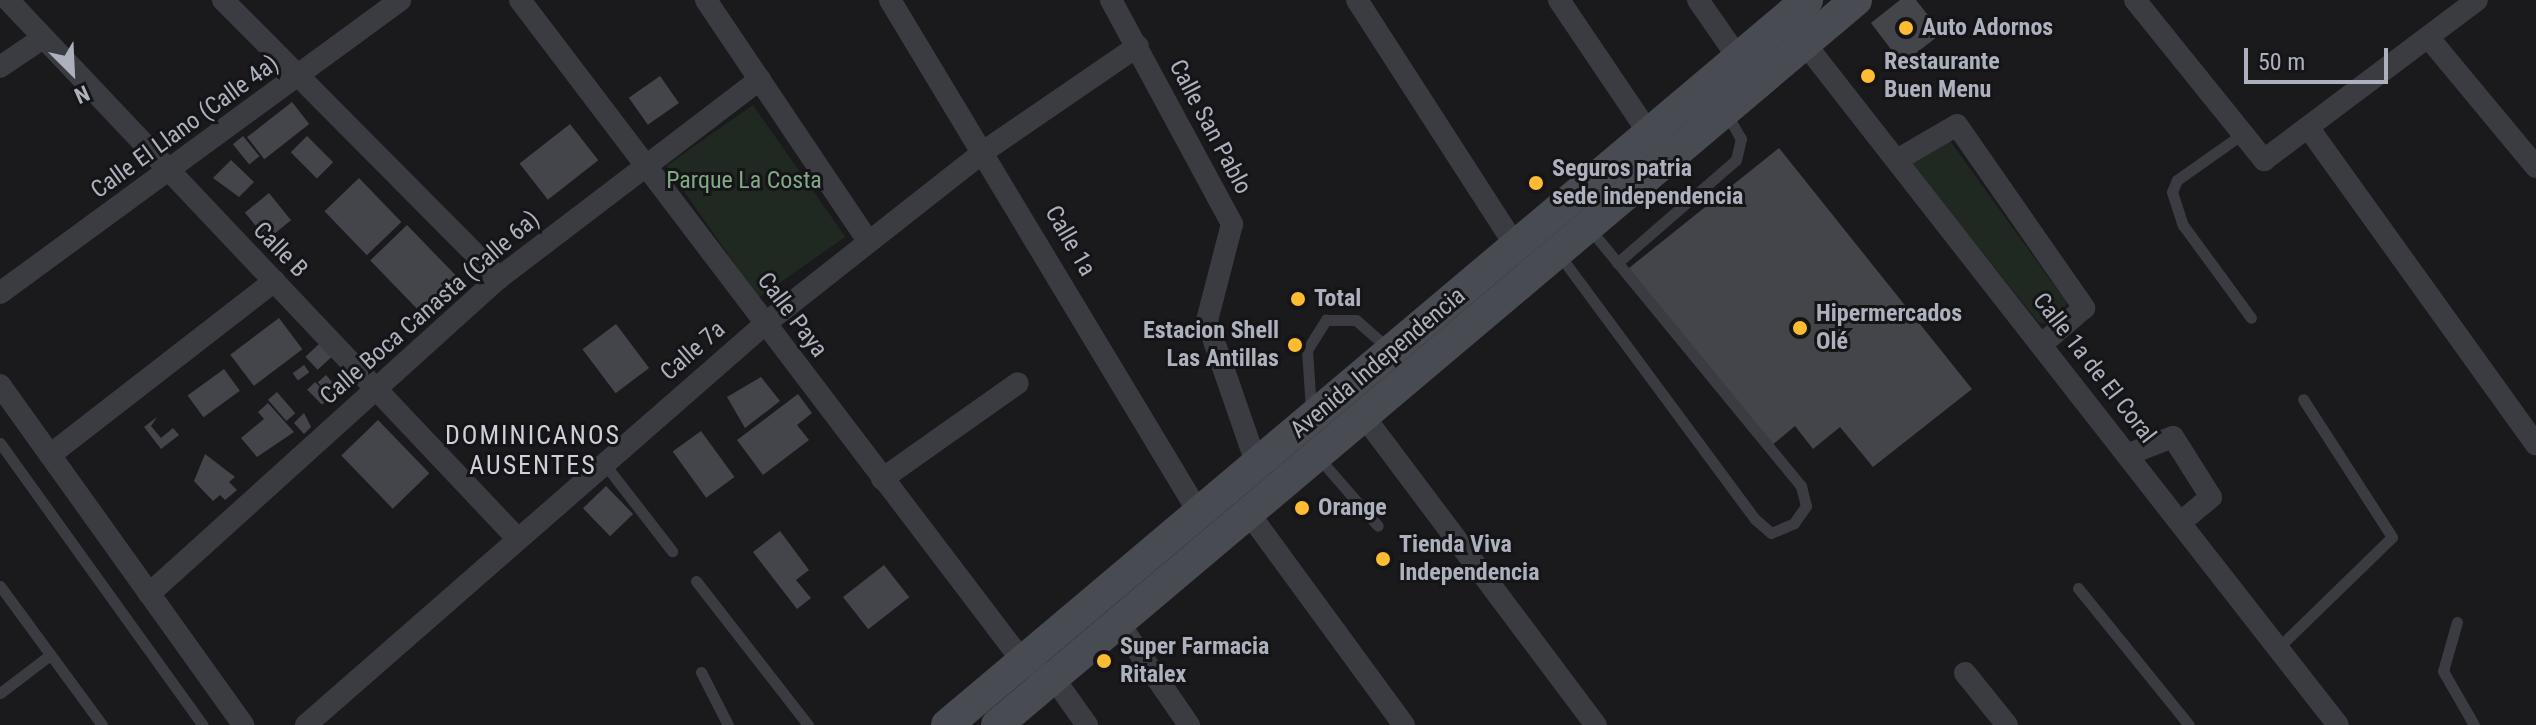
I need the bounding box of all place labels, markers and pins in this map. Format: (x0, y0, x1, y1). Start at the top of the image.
place label: Auto Adornos (1922, 14, 2053, 42)
marker: Auto Adornos (1897, 19, 1915, 37)
place label: Restaurante Buen Menu (1884, 48, 2000, 104)
marker: Restaurante Buen Menu (1859, 67, 1877, 85)
place label: Seguros patria sede independencia (1552, 155, 1743, 211)
marker: Seguros patria sede independencia (1527, 174, 1545, 192)
place label: Total (1314, 285, 1361, 313)
marker: Total (1289, 290, 1307, 308)
place label: Hipermercados Olé (1816, 300, 1962, 356)
place label: Estacion Shell Las Antillas (1143, 317, 1279, 373)
marker: Hipermercados Olé (1791, 319, 1809, 337)
marker: Estacion Shell Las Antillas (1286, 336, 1304, 354)
place label: Orange (1318, 494, 1387, 522)
marker: Orange (1293, 499, 1311, 517)
place label: Tienda Viva Independencia (1399, 531, 1539, 587)
marker: Tienda Viva Independencia (1374, 550, 1392, 568)
place label: Super Farmacia Ritalex (1120, 633, 1269, 689)
marker: Super Farmacia Ritalex (1095, 652, 1113, 670)

